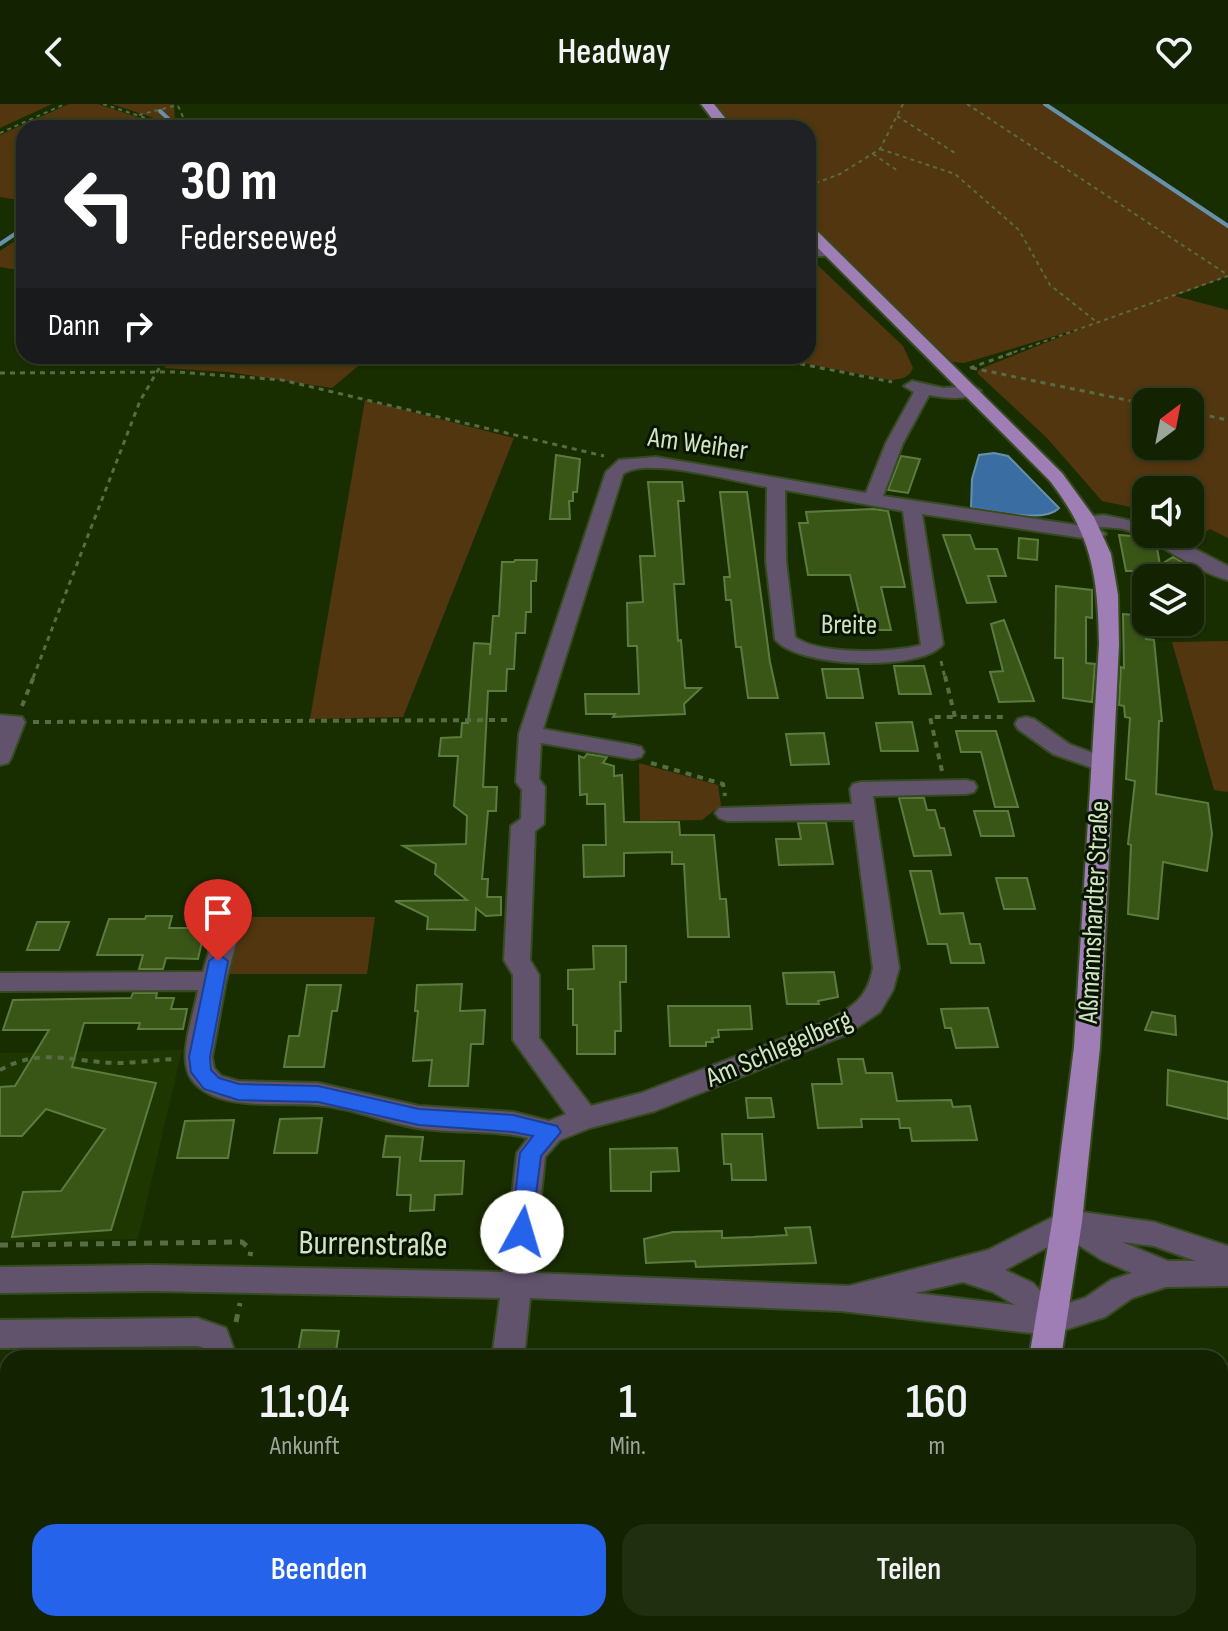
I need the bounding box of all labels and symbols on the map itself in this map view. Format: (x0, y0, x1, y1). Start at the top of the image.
north arrow (1132, 388, 1204, 460)
street label: Am Weiher (645, 421, 750, 467)
street label: Breite (821, 608, 877, 642)
street label: Aßmannshardter Straße (1072, 800, 1116, 1025)
pin (184, 879, 252, 961)
street label: Am Schlegelberg (700, 1003, 857, 1095)
position arrow (480, 1190, 564, 1274)
street label: Burrenstraße (298, 1222, 448, 1266)

